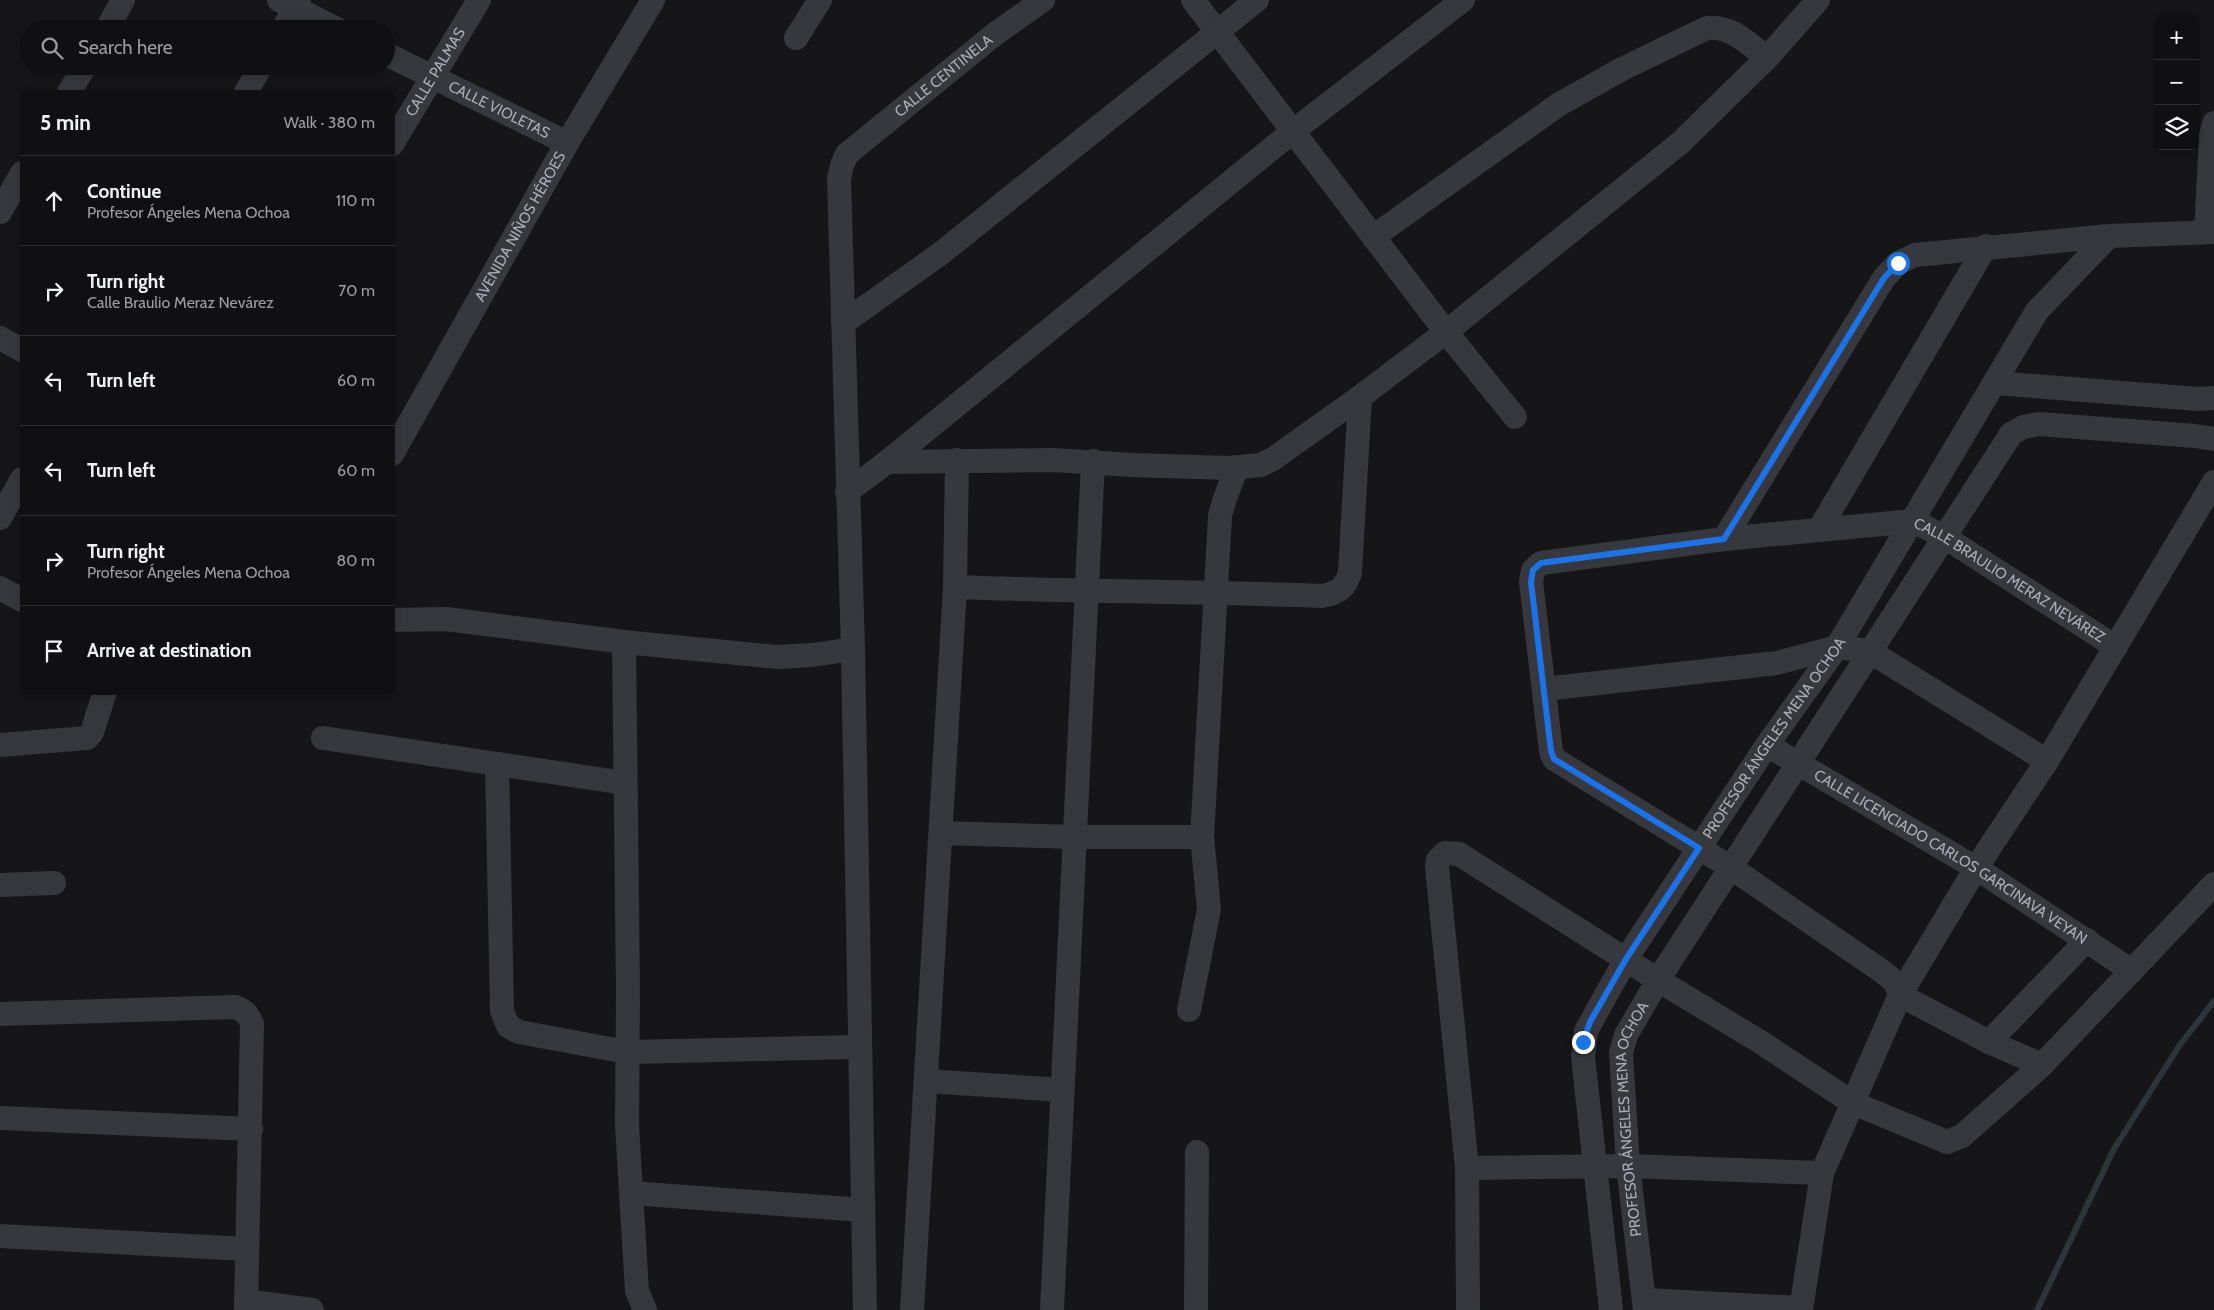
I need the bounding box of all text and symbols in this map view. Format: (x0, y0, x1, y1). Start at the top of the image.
map controls (2154, 15, 2199, 150)
button: + (2154, 15, 2199, 60)
search box (20, 20, 395, 75)
street label: CALLE PALMAS (402, 24, 469, 120)
street label: CALLE CENTINELA (891, 30, 997, 121)
icon: search (38, 34, 66, 62)
text: Search here (78, 36, 172, 59)
button: − (2154, 60, 2199, 105)
street label: CALLE VIOLETAS (445, 77, 553, 142)
button: layers (2154, 105, 2199, 150)
text: 5 min (40, 110, 91, 135)
text: Walk · 380 m (284, 113, 375, 132)
street label: AVENIDA NIÑOS HÉROES (471, 148, 569, 305)
text: Continue (87, 180, 161, 203)
icon: ahead (40, 187, 68, 215)
text: 110 m (336, 191, 375, 210)
text: Profesor Ángeles Mena Ochoa (87, 203, 290, 222)
route start (1887, 252, 1910, 275)
text: Turn right (87, 270, 165, 293)
icon: right (40, 277, 68, 305)
text: 70 m (338, 281, 375, 300)
text: Calle Braulio Meraz Nevárez (87, 293, 274, 312)
icon: left (40, 367, 68, 395)
text: Turn left (87, 369, 155, 392)
text: 60 m (337, 371, 375, 390)
icon: left (40, 457, 68, 485)
text: Turn left (87, 459, 155, 482)
text: 60 m (337, 461, 375, 480)
street label: CALLE BRAULIO MERAZ NEVÁREZ (1911, 514, 2109, 647)
text: Turn right (87, 540, 165, 563)
icon: right (40, 547, 68, 575)
text: 80 m (337, 551, 375, 570)
text: Profesor Ángeles Mena Ochoa (87, 563, 290, 582)
street label: PROFESOR ÁNGELES MENA OCHOA (1699, 634, 1850, 842)
icon: arrive (40, 637, 68, 665)
text: Arrive at destination (87, 639, 251, 662)
street label: CALLE LICENCIADO CARLOS GARCINAVA VEYAN (1811, 766, 2091, 948)
street label: PROFESOR ÁNGELES MENA OCHOA (1612, 998, 1653, 1238)
route end (1572, 1031, 1595, 1054)

